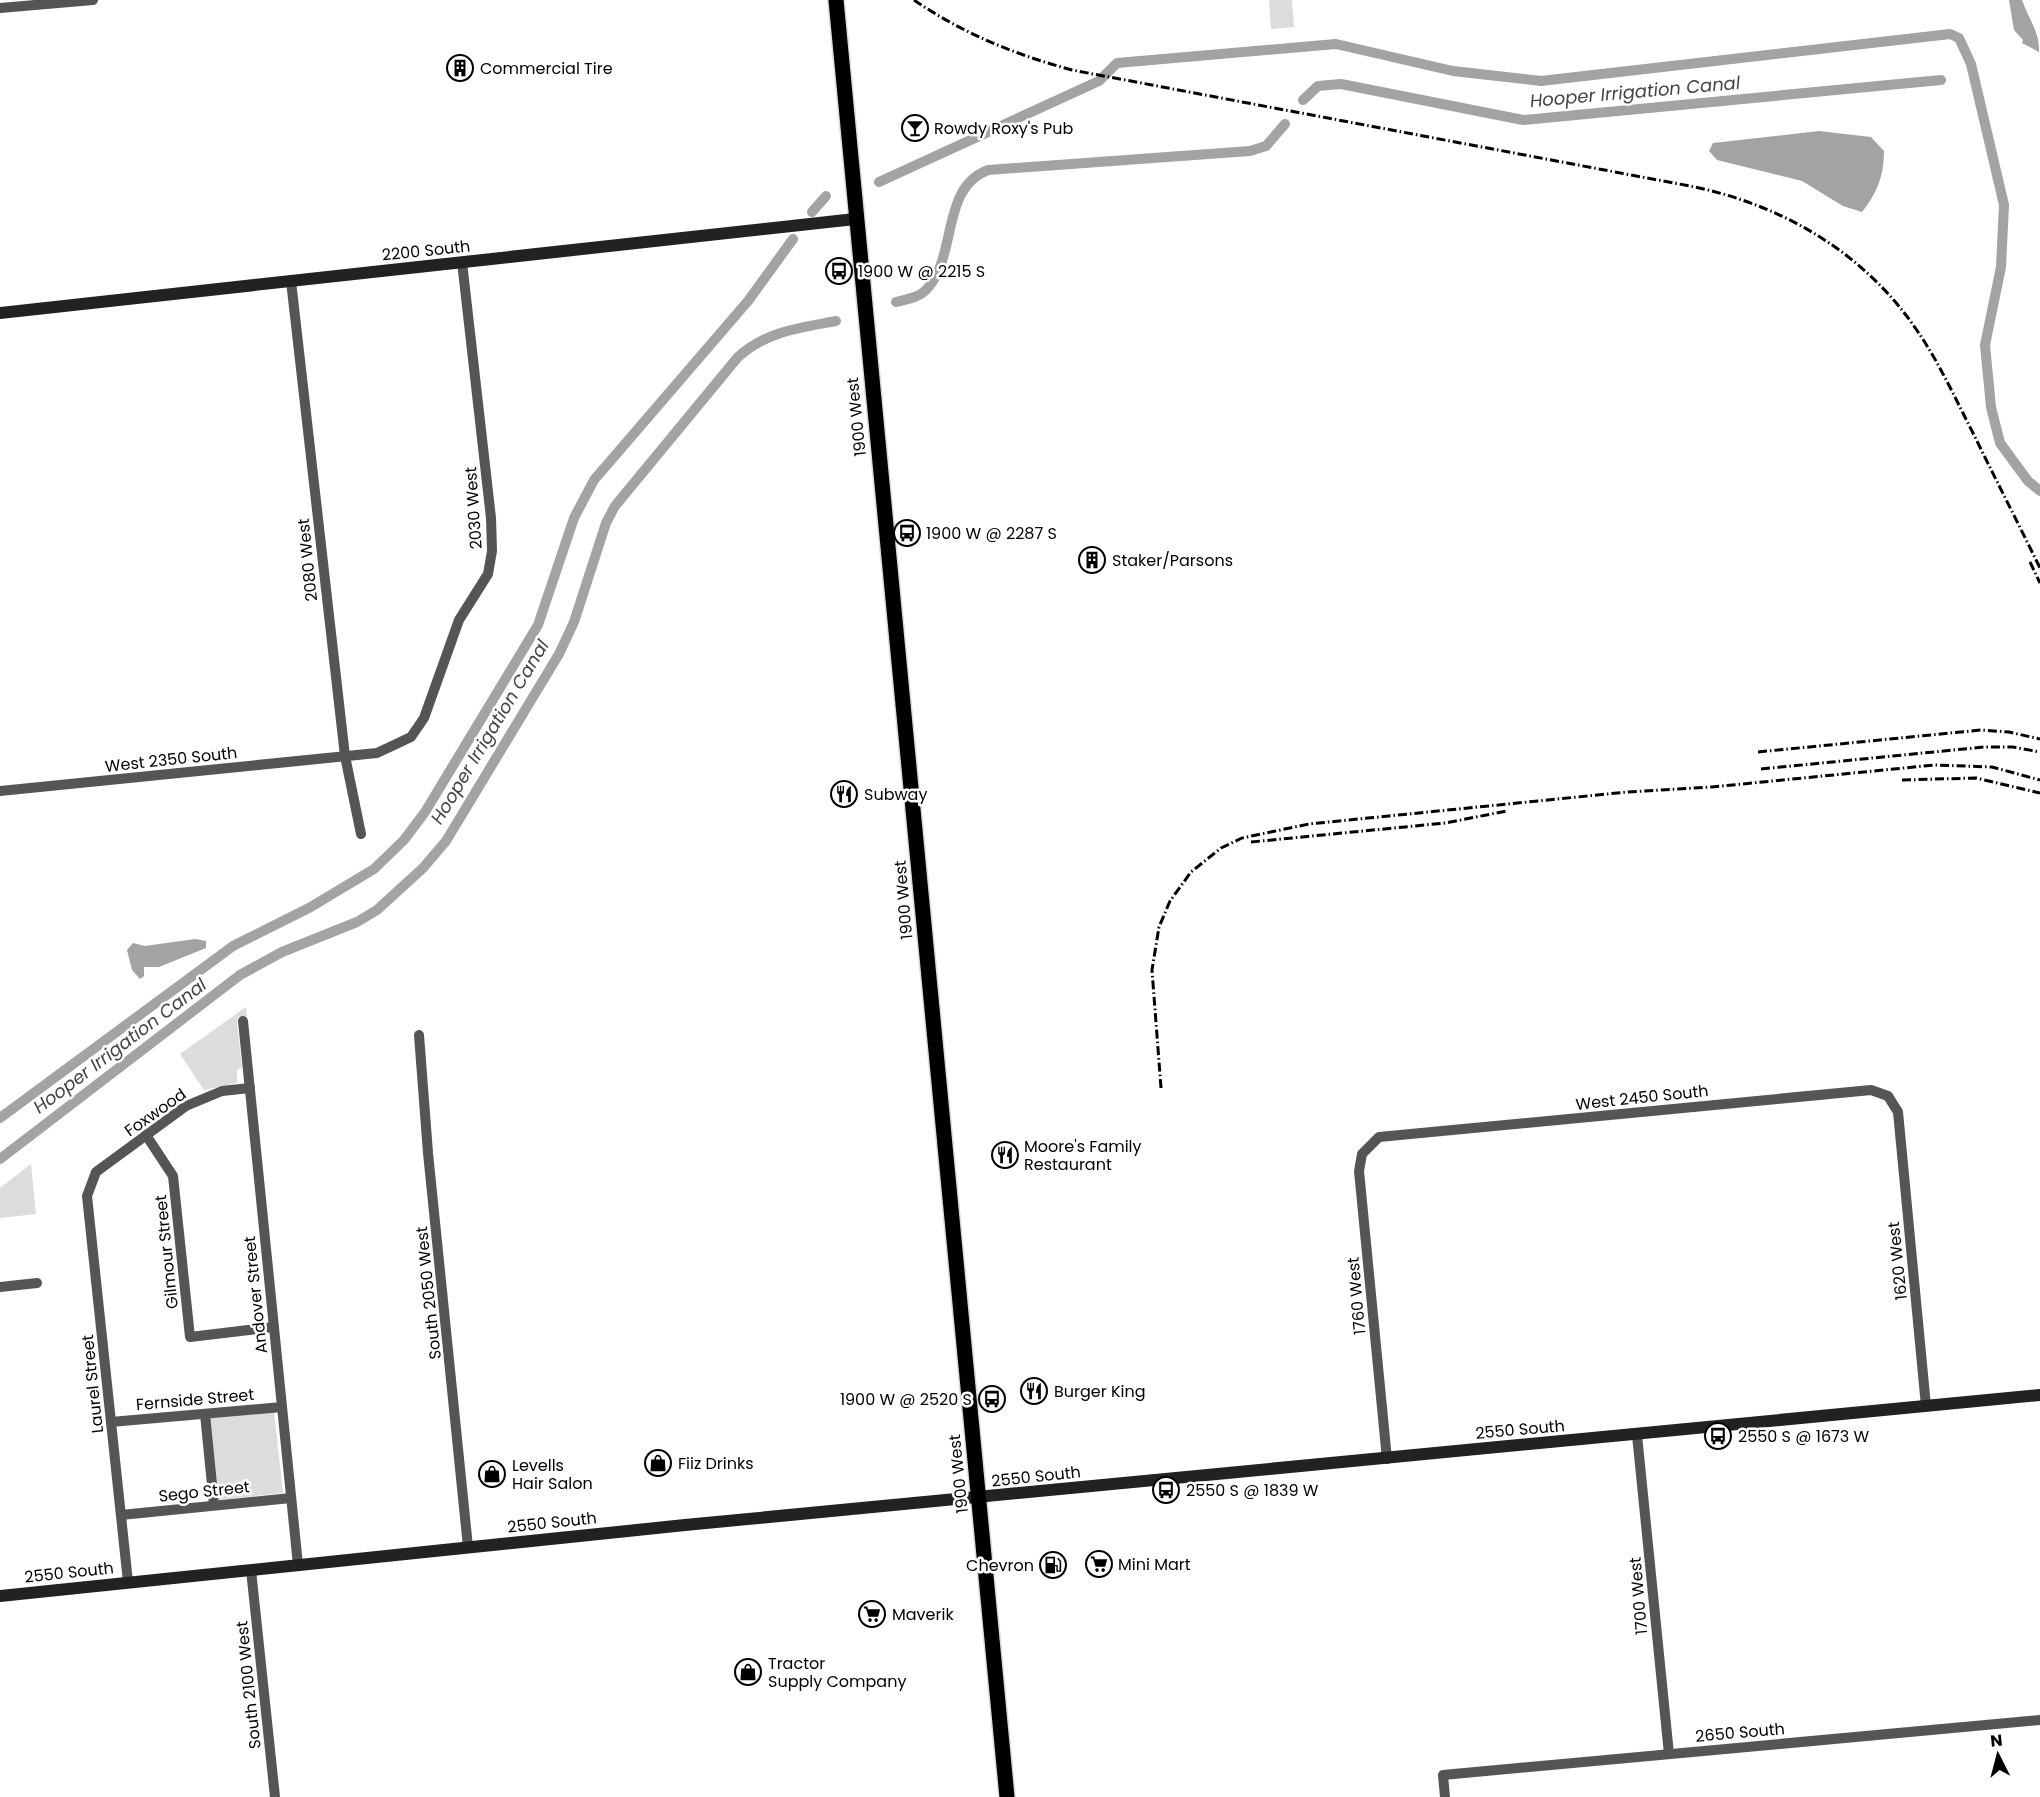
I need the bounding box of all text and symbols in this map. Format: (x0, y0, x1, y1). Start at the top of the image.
building icon: Commercial Tire (445, 53, 475, 83)
place label: Commercial Tire (480, 57, 613, 80)
water label: Hooper Irrigation Canal (1529, 70, 1742, 113)
bar icon: Rowdy Roxy's Pub (900, 113, 930, 143)
place label: Rowdy Roxy's Pub (934, 117, 1073, 140)
street label: 2200 South (381, 234, 471, 267)
bus stop icon: 1900 W @ 2215 S (824, 256, 854, 286)
place label: 1900 W @ 2215 S (858, 260, 985, 283)
street label: 1900 West (841, 376, 872, 458)
street label: 2030 West (459, 466, 488, 550)
street label: 2080 West (292, 517, 323, 603)
bus stop icon: 1900 W @ 2287 S (892, 518, 922, 548)
place label: 1900 W @ 2287 S (926, 522, 1057, 545)
building icon: Staker/Parsons (1077, 545, 1107, 575)
place label: Staker/Parsons (1112, 549, 1233, 572)
water label: Hooper Irrigation Canal (425, 634, 555, 829)
street label: West 2350 South (104, 741, 238, 778)
restaurant icon: Subway (829, 779, 859, 809)
place label: Subway (864, 783, 927, 806)
street label: 1900 West (889, 859, 918, 940)
water label: Hooper Irrigation Canal (28, 972, 212, 1119)
street label: West 2450 South (1574, 1079, 1710, 1116)
street label: Foxwood (120, 1083, 191, 1142)
place label: Moore's Family Restaurant (1024, 1135, 1142, 1176)
restaurant icon: Moore's Family Restaurant (990, 1140, 1020, 1170)
street label: Gilmour Street (149, 1194, 184, 1310)
street label: 1620 West (1882, 1221, 1913, 1301)
street label: South 2050 West (410, 1225, 447, 1361)
street label: Andover Street (238, 1235, 273, 1355)
street label: 1760 West (1342, 1256, 1371, 1336)
street label: Laurel Street (76, 1333, 109, 1434)
restaurant icon: Burger King (1019, 1376, 1049, 1406)
place label: Burger King (1054, 1380, 1146, 1403)
street label: Fernside Street (135, 1383, 255, 1416)
bus stop icon: 1900 W @ 2520 S (977, 1384, 1007, 1414)
place label: 1900 W @ 2520 S (840, 1388, 972, 1411)
street label: 2550 South (1474, 1414, 1566, 1445)
bus stop icon: 2550 S @ 1673 W (1703, 1421, 1733, 1451)
place label: 2550 S @ 1673 W (1738, 1425, 1869, 1448)
street label: 1900 West (943, 1433, 974, 1515)
shop icon: Fiiz Drinks (643, 1448, 673, 1478)
place label: Fiiz Drinks (678, 1452, 754, 1475)
place label: Levells Hair Salon (512, 1454, 593, 1495)
shop icon: Levells Hair Salon (477, 1459, 507, 1489)
street label: 2550 South (990, 1460, 1082, 1493)
street label: Sego Street (157, 1475, 251, 1508)
bus stop icon: 2550 S @ 1839 W (1151, 1475, 1181, 1505)
place label: 2550 S @ 1839 W (1186, 1479, 1319, 1502)
street label: 2550 South (506, 1506, 598, 1539)
supermarket icon: Mini Mart (1084, 1549, 1114, 1579)
fuel station icon: Chevron (1038, 1550, 1068, 1580)
place label: Mini Mart (1118, 1553, 1191, 1576)
place label: Chevron (966, 1554, 1034, 1577)
street label: 2550 South (23, 1556, 115, 1589)
street label: 1700 West (1624, 1556, 1653, 1636)
supermarket icon: Maverik (857, 1599, 887, 1629)
place label: Maverik (892, 1603, 954, 1626)
street label: South 2100 West (230, 1620, 267, 1750)
place label: Tractor Supply Company (768, 1652, 906, 1693)
shop icon: Tractor Supply Company (733, 1657, 763, 1687)
street label: 2650 South (1694, 1717, 1786, 1748)
north arrow (1968, 1725, 2028, 1785)
text: N (1989, 1729, 2004, 1753)

